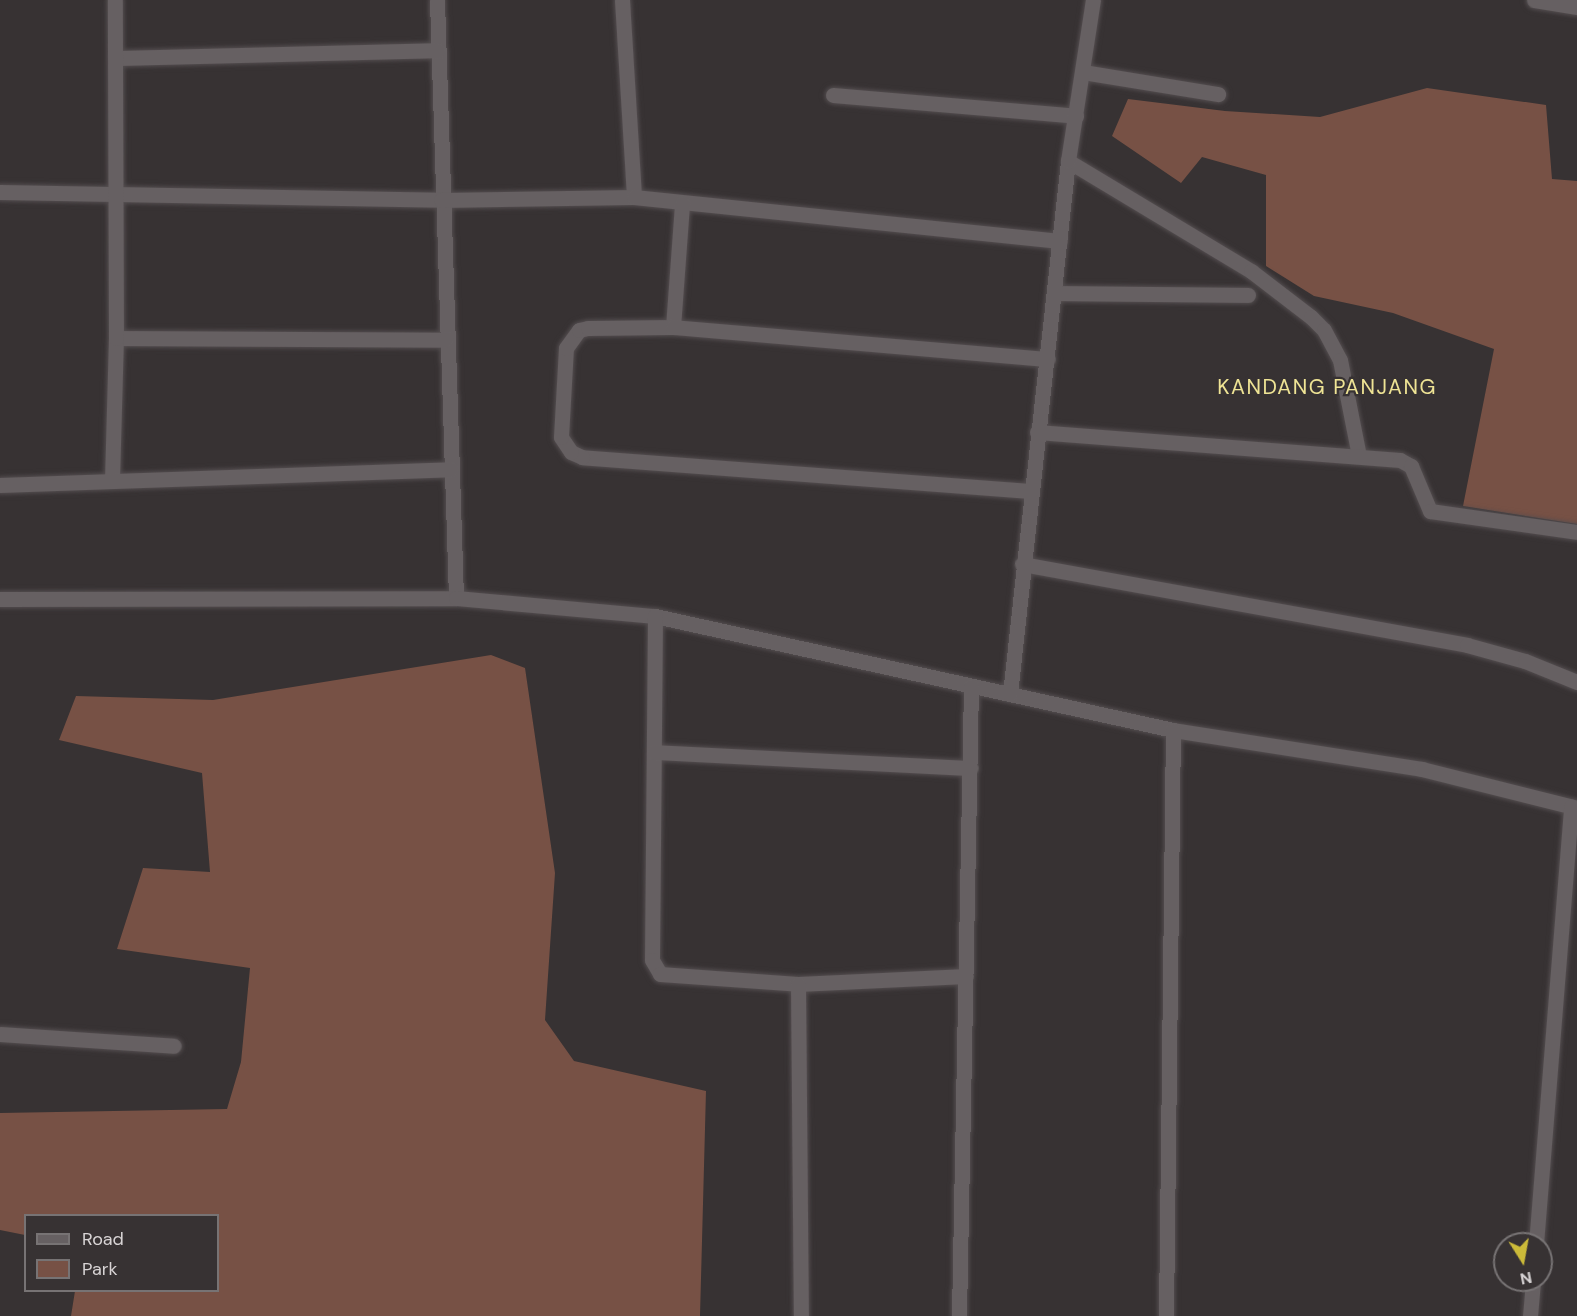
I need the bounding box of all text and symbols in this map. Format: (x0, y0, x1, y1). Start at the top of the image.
district label: KANDANG PANJANG (1217, 374, 1437, 400)
legend (24, 1214, 219, 1292)
text: Road (82, 1227, 124, 1251)
north arrow (1493, 1232, 1553, 1292)
text: Park (82, 1257, 118, 1281)
text: N (1518, 1267, 1534, 1290)

